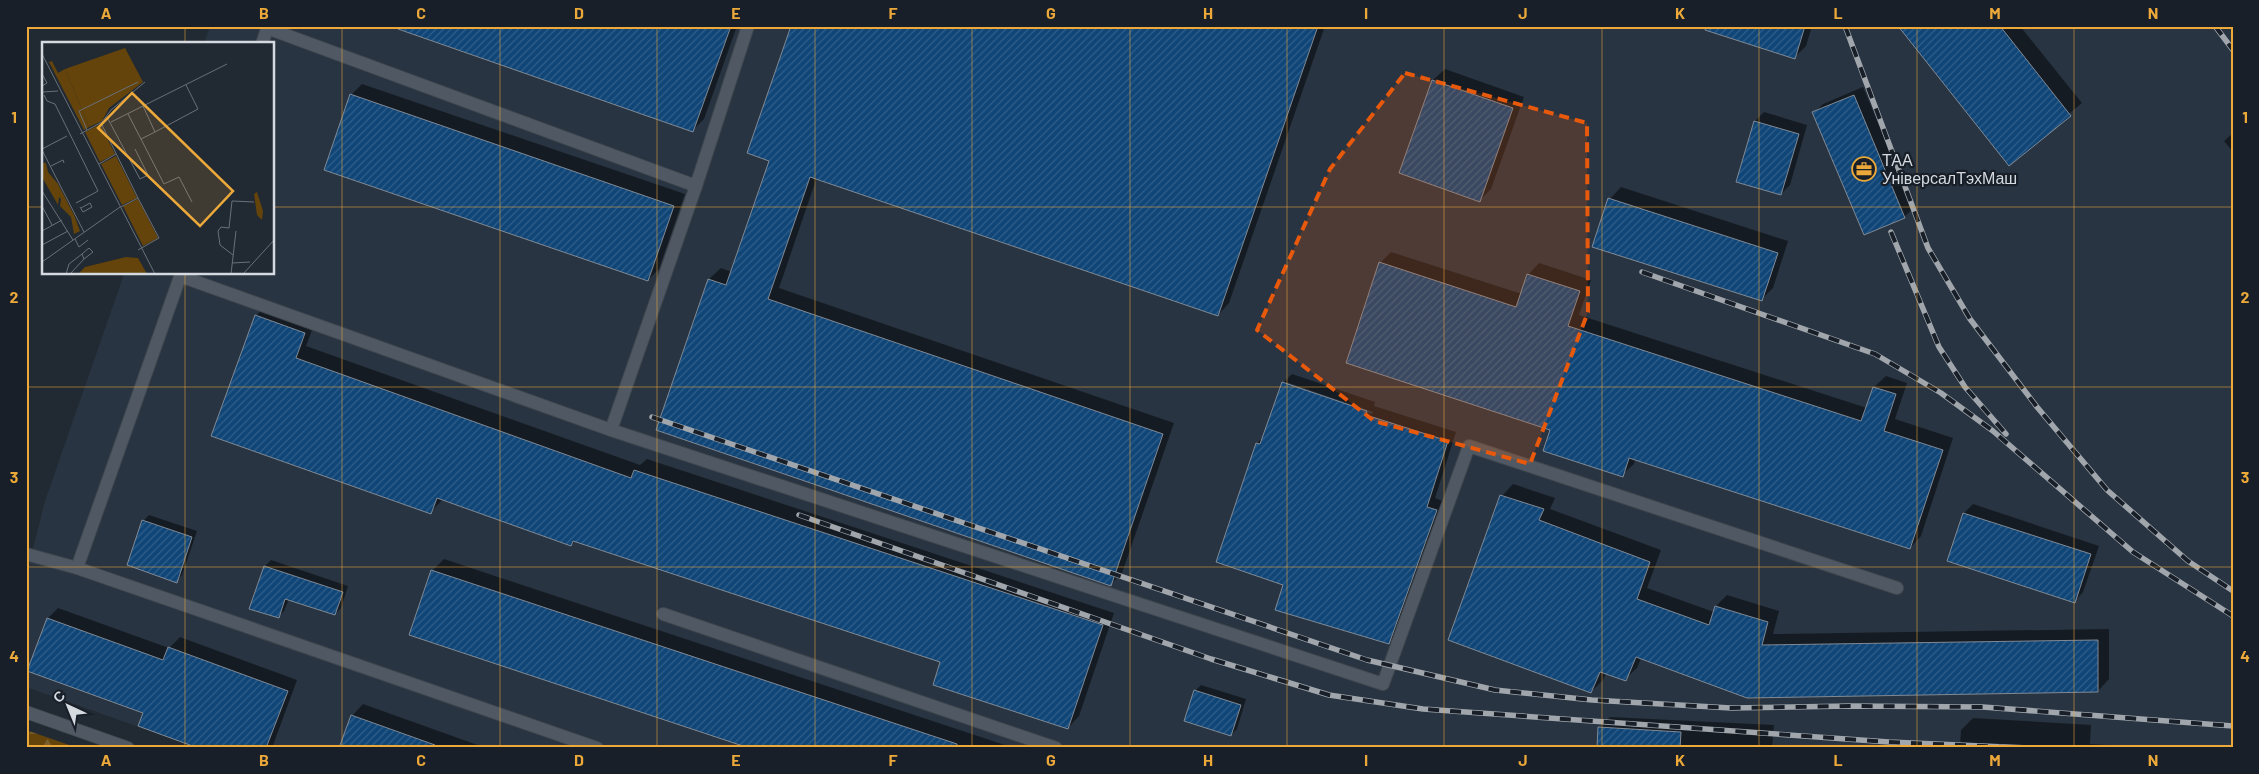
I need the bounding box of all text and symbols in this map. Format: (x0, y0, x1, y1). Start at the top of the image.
text: A (101, 3, 112, 22)
text: B (259, 3, 269, 22)
text: C (416, 3, 426, 22)
text: D (574, 3, 584, 22)
text: E (731, 3, 741, 22)
text: F (889, 3, 898, 22)
text: G (1046, 3, 1056, 22)
text: H (1203, 3, 1213, 22)
text: I (1364, 3, 1368, 22)
text: J (1518, 3, 1528, 22)
text: K (1675, 3, 1685, 22)
text: L (1833, 3, 1843, 22)
text: M (1989, 3, 2001, 22)
text: N (2148, 3, 2158, 22)
inset map (42, 42, 275, 275)
text: 1 (11, 107, 17, 126)
text: 1 (2242, 107, 2248, 126)
place label: ТАА УніверсалТэхМаш (1882, 150, 2017, 187)
office icon: ТАА УніверсалТэхМаш (1851, 156, 1877, 182)
text: 2 (10, 287, 19, 306)
text: 2 (2241, 287, 2250, 306)
text: 3 (10, 467, 18, 486)
text: 3 (2241, 467, 2249, 486)
text: 4 (9, 646, 19, 665)
text: 4 (2240, 646, 2250, 665)
north arrow (42, 682, 92, 732)
text: С (49, 687, 68, 706)
text: A (101, 750, 112, 769)
text: B (259, 750, 269, 769)
text: C (416, 750, 426, 769)
text: D (574, 750, 584, 769)
text: E (731, 750, 741, 769)
text: F (889, 750, 898, 769)
text: G (1046, 750, 1056, 769)
text: H (1203, 750, 1213, 769)
text: I (1364, 750, 1368, 769)
text: J (1518, 750, 1528, 769)
text: K (1675, 750, 1685, 769)
text: L (1833, 750, 1843, 769)
text: M (1989, 750, 2001, 769)
text: N (2148, 750, 2158, 769)

